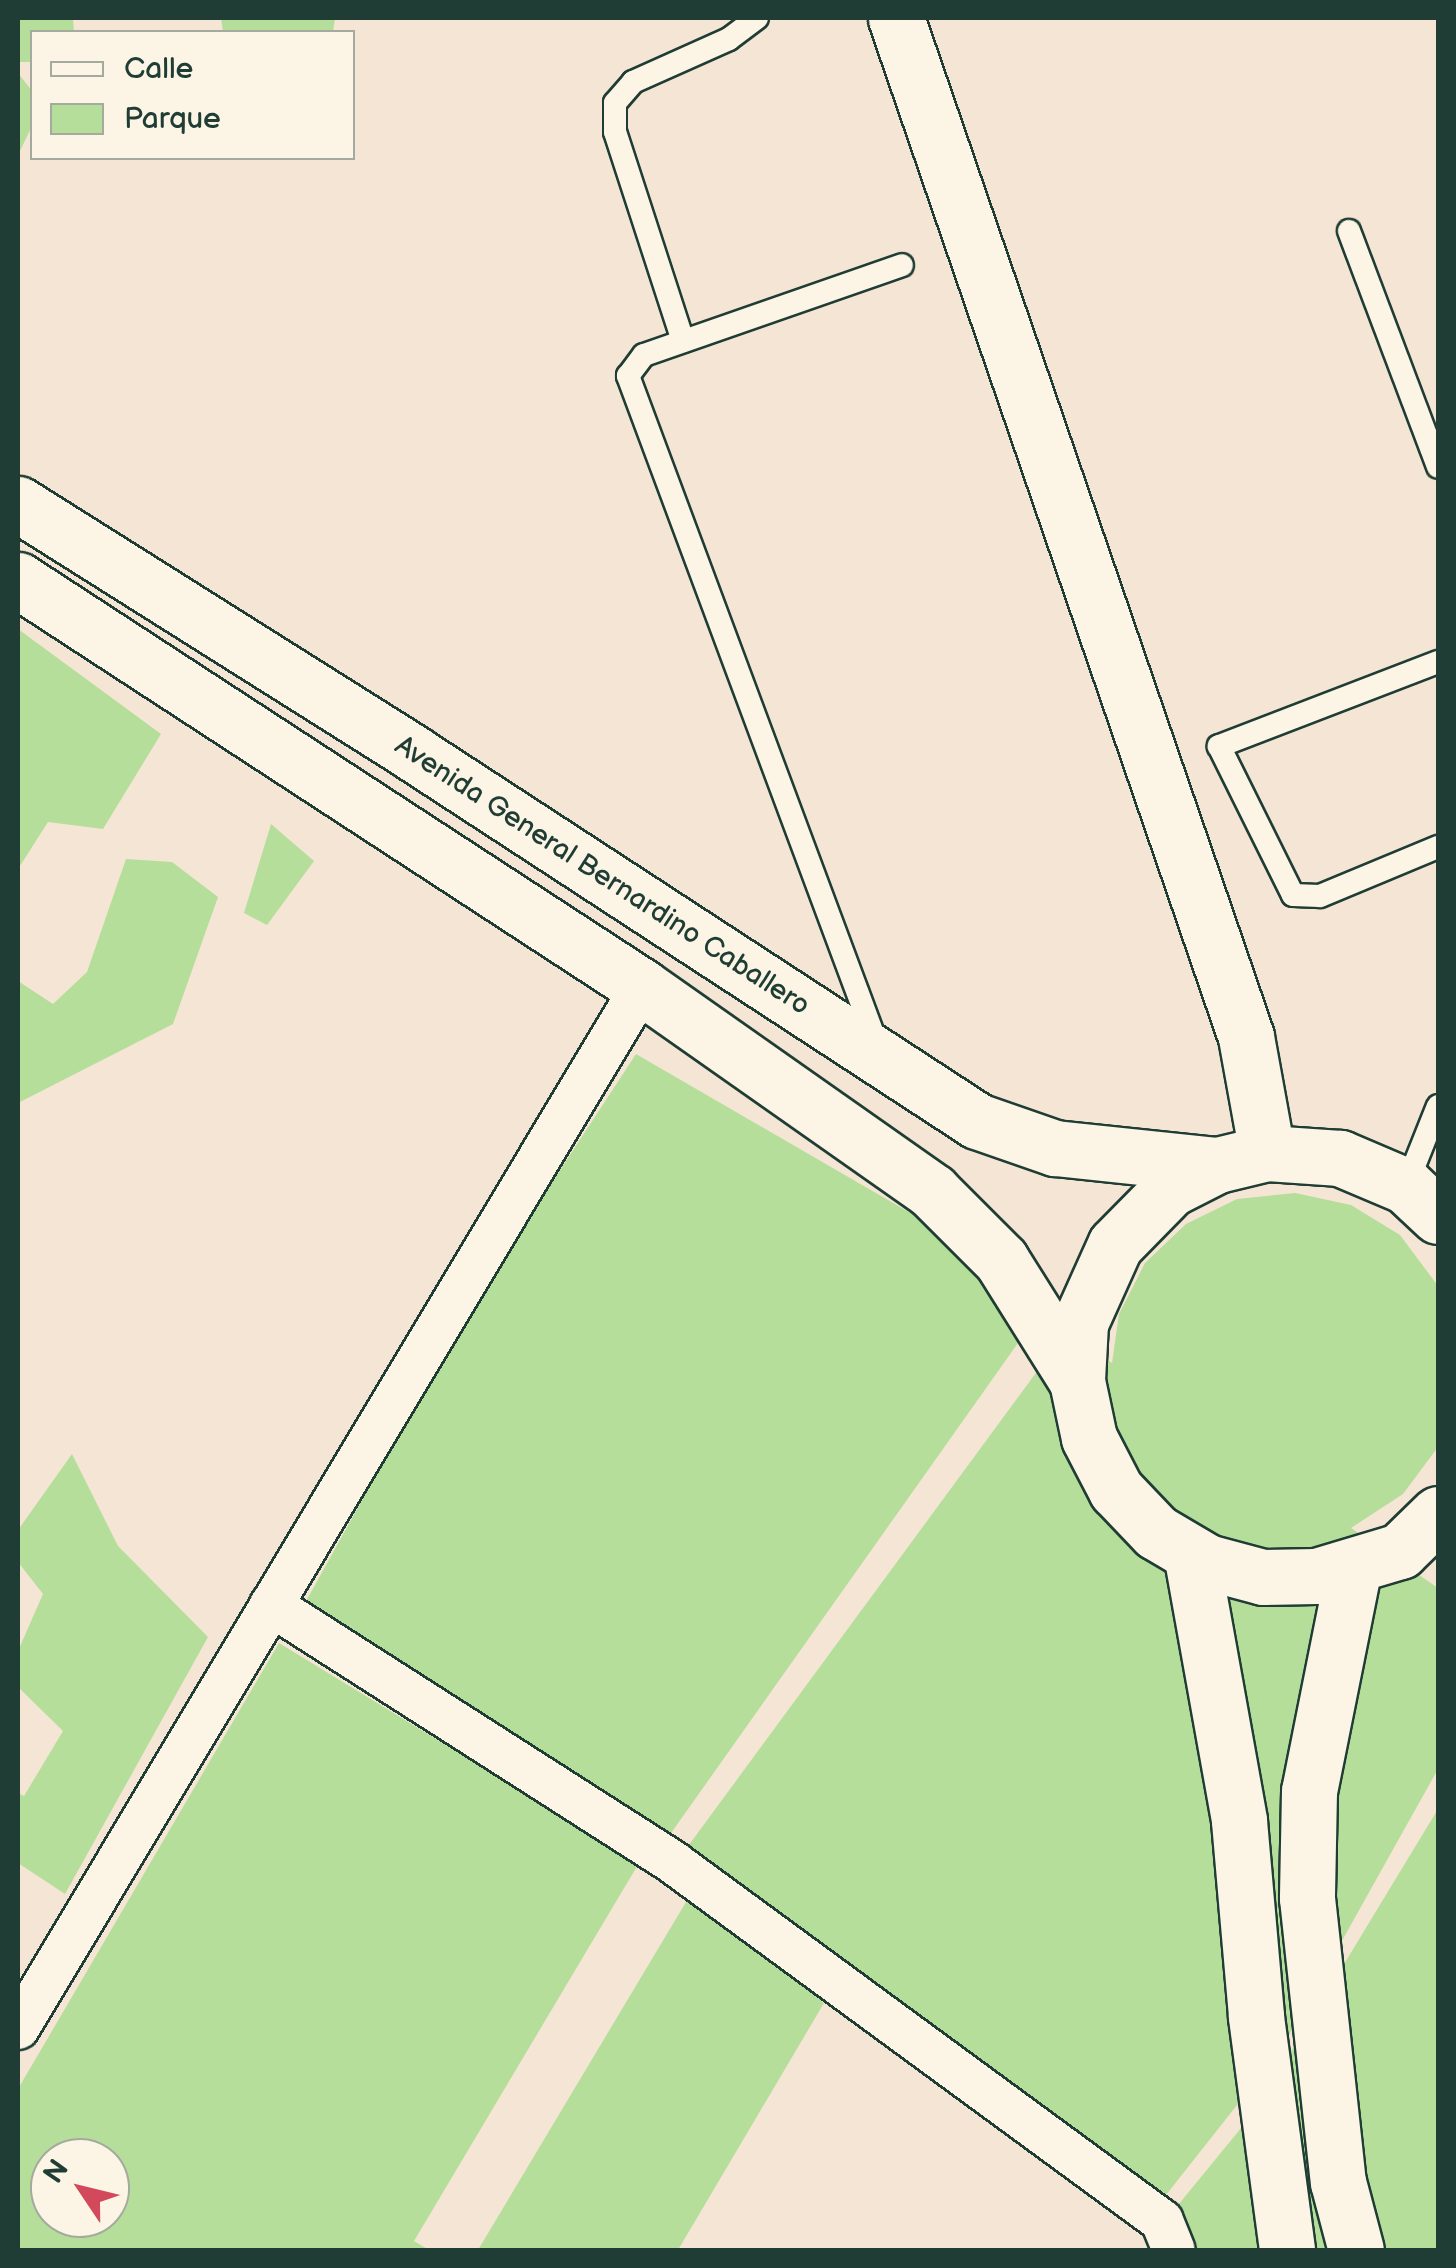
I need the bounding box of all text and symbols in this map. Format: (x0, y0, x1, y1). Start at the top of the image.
legend (30, 30, 355, 160)
text: Calle (124, 51, 193, 87)
text: Parque (124, 101, 221, 137)
street label: Avenida General Bernardino Caballero (388, 729, 816, 1023)
north arrow (30, 2138, 130, 2238)
text: N (37, 2154, 76, 2190)

